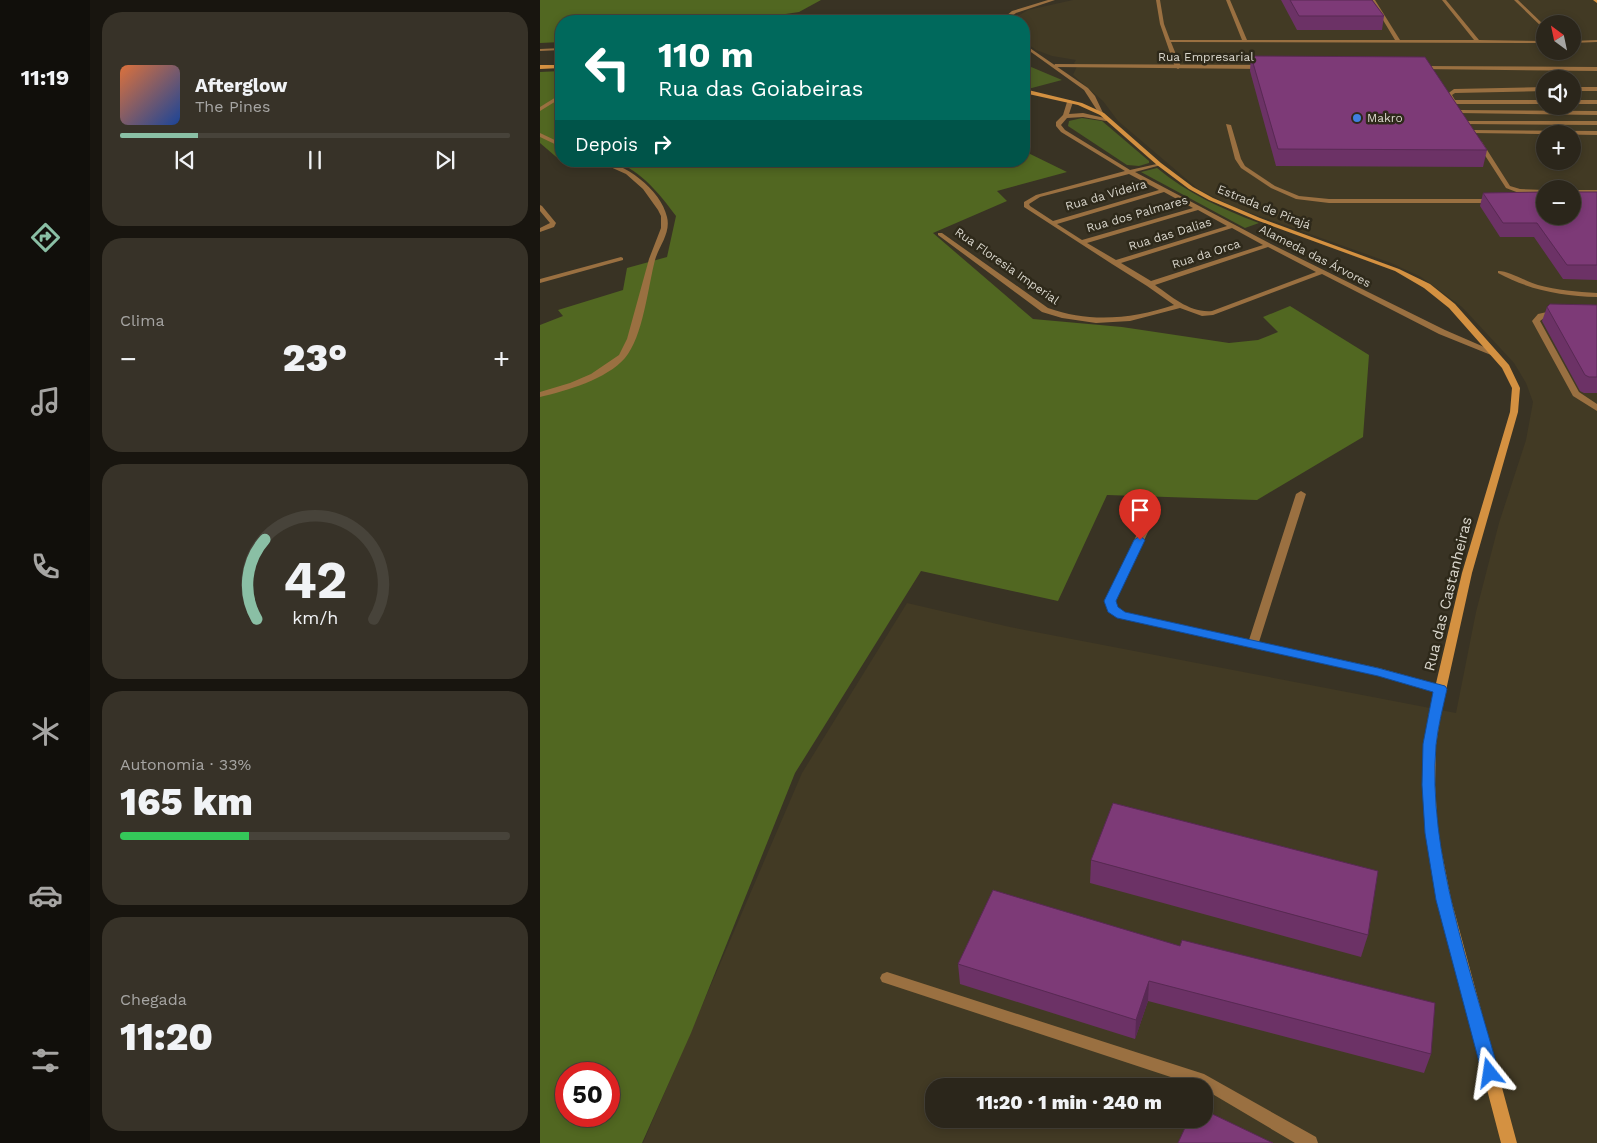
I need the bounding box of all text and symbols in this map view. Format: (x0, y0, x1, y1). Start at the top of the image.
north arrow (1536, 15, 1581, 60)
map controls (1536, 15, 1581, 225)
text: 110 m (658, 34, 754, 76)
icon: left (575, 35, 640, 100)
street label: Rua Empresarial (1158, 50, 1254, 64)
text: 11:19 (21, 65, 69, 90)
button: sound (1536, 70, 1581, 115)
text: Afterglow (195, 74, 287, 97)
text: Rua das Goiabeiras (658, 76, 863, 101)
text: The Pines (195, 97, 271, 116)
place label: Makro (1367, 111, 1403, 125)
marker: Makro (1351, 112, 1363, 124)
button: + (1536, 125, 1581, 170)
icon: right (648, 130, 676, 158)
text: Depois (575, 133, 638, 156)
icon: previous (171, 146, 199, 174)
icon: pause (301, 146, 329, 174)
icon: next (431, 146, 459, 174)
street label: Rua da Videira (1064, 177, 1148, 213)
button: − (1536, 180, 1581, 225)
street label: Estrada de Pirajá (1215, 182, 1313, 232)
street label: Rua dos Palmares (1085, 193, 1189, 235)
street label: Rua das Dalias (1127, 215, 1213, 253)
icon: directions (28, 220, 63, 255)
street label: Alameda das Árvores (1257, 222, 1373, 290)
street label: Rua Floresia Imperial (952, 225, 1062, 307)
street label: Rua da Orca (1170, 236, 1242, 272)
text: Clima (120, 311, 164, 330)
text: 23° (283, 336, 347, 380)
text: − (120, 342, 137, 375)
text: + (493, 342, 510, 375)
icon: music (28, 384, 63, 419)
pin (1119, 489, 1161, 540)
icon: arrive (1126, 496, 1154, 524)
street label: Rua das Castanheiras (1420, 515, 1476, 673)
icon: phone (28, 549, 63, 584)
text: 42 (283, 550, 347, 611)
text: km/h (292, 607, 338, 628)
icon: climate (28, 714, 63, 749)
text: Autonomia · 33% (120, 755, 251, 774)
text: 165 km (120, 780, 253, 824)
icon: car (28, 878, 63, 913)
text: Chegada (120, 990, 187, 1009)
text: 11:20 (120, 1015, 213, 1059)
icon: filters (28, 1043, 63, 1078)
position arrow (1463, 1046, 1515, 1098)
speed limit sign: 50 (555, 1062, 620, 1127)
text: 11:20 · 1 min · 240 m (976, 1091, 1162, 1114)

